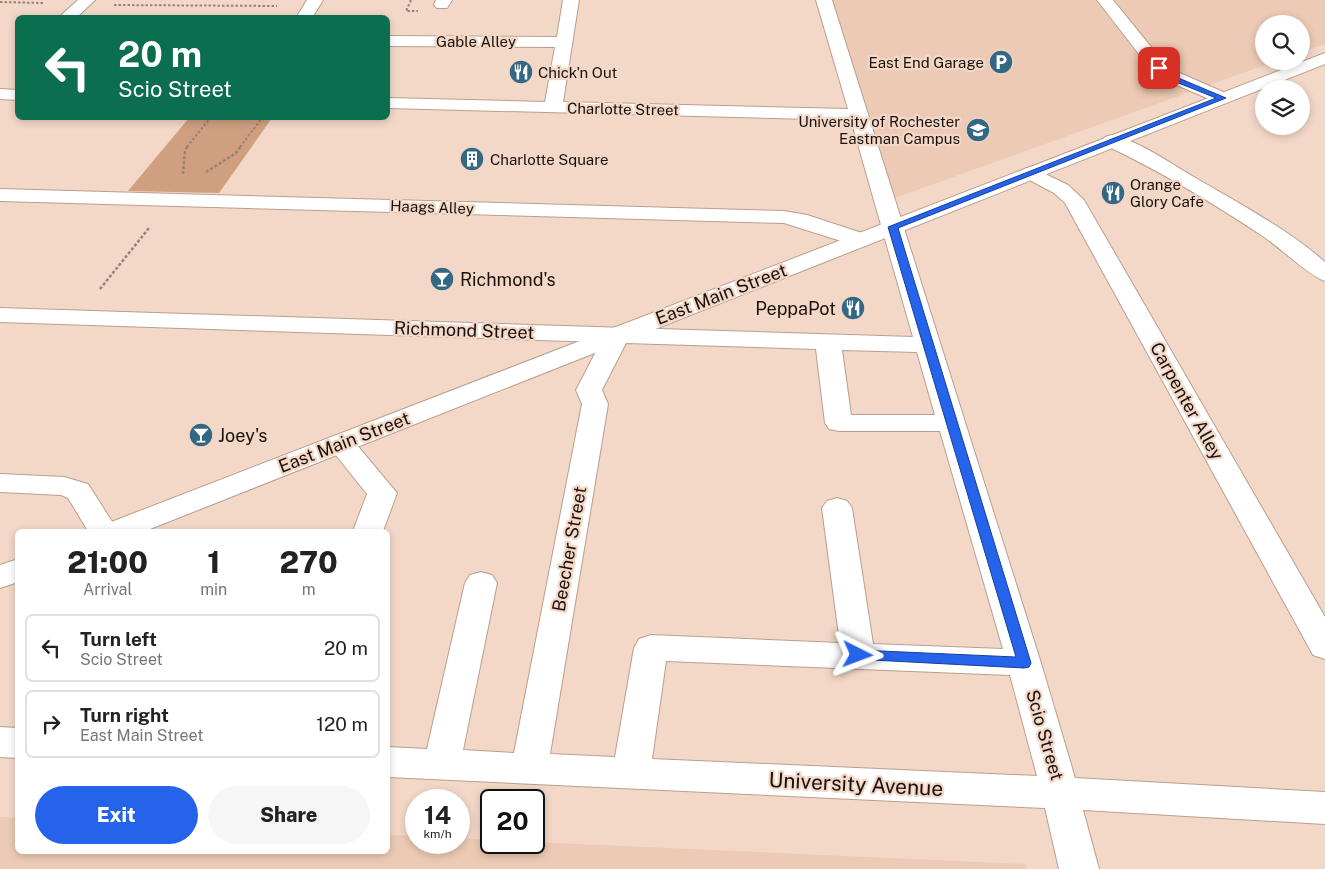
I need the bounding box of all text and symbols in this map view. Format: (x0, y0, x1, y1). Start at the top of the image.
map controls (1255, 15, 1310, 135)
button: search (1255, 15, 1310, 70)
street label: Gable Alley (436, 33, 516, 50)
text: 20 m (118, 34, 202, 75)
icon: left (35, 35, 100, 100)
pin (1138, 47, 1180, 89)
parking icon: East End Garage (988, 49, 1014, 75)
place label: East End Garage (869, 54, 984, 71)
icon: arrive (1145, 54, 1173, 82)
restaurant icon: Chick'n Out (508, 59, 534, 85)
place label: Chick'n Out (538, 64, 618, 81)
text: Scio Street (118, 76, 232, 102)
button: layers (1255, 80, 1310, 135)
street label: Charlotte Street (567, 100, 679, 118)
place label: University of Rochester Eastman Campus (798, 113, 960, 147)
school or university icon: University of Rochester Eastman Campus (965, 117, 991, 143)
building icon: Charlotte Square (459, 146, 485, 172)
place label: Charlotte Square (490, 151, 608, 168)
place label: Orange Glory Cafe (1130, 176, 1204, 210)
restaurant icon: Orange Glory Cafe (1100, 180, 1126, 206)
street label: Haags Alley (390, 197, 474, 217)
street label: East Main Street (652, 259, 790, 329)
bar icon: Richmond's (429, 266, 455, 292)
place label: Richmond's (460, 269, 556, 290)
restaurant icon: PeppaPot (840, 295, 866, 321)
place label: PeppaPot (755, 298, 836, 319)
street label: Richmond Street (393, 317, 535, 343)
street label: Carpenter Alley (1146, 339, 1228, 464)
street label: East Main Street (275, 407, 413, 477)
bar icon: Joey's (188, 422, 214, 448)
place label: Joey's (218, 425, 267, 446)
street label: Beecher Street (548, 485, 590, 613)
text: 21:00 (67, 544, 148, 580)
text: 1 (207, 544, 220, 580)
text: 270 (279, 544, 338, 580)
text: Arrival (83, 580, 132, 599)
text: min (200, 580, 227, 599)
text: m (302, 580, 316, 599)
text: Turn left (80, 628, 157, 650)
position arrow (831, 628, 883, 680)
icon: left (37, 634, 65, 662)
text: 20 m (324, 637, 368, 659)
text: Scio Street (80, 650, 163, 669)
street label: Scio Street (1022, 687, 1068, 783)
text: Turn right (80, 704, 169, 726)
icon: right (37, 710, 65, 738)
text: 120 m (316, 713, 368, 735)
text: East Main Street (80, 726, 204, 745)
street label: University Avenue (768, 767, 944, 801)
button: Exit (35, 786, 198, 844)
button: Share (208, 786, 370, 844)
speed limit sign: 20 (480, 789, 545, 854)
text: 14 (424, 800, 451, 830)
text: km/h (423, 827, 452, 841)

